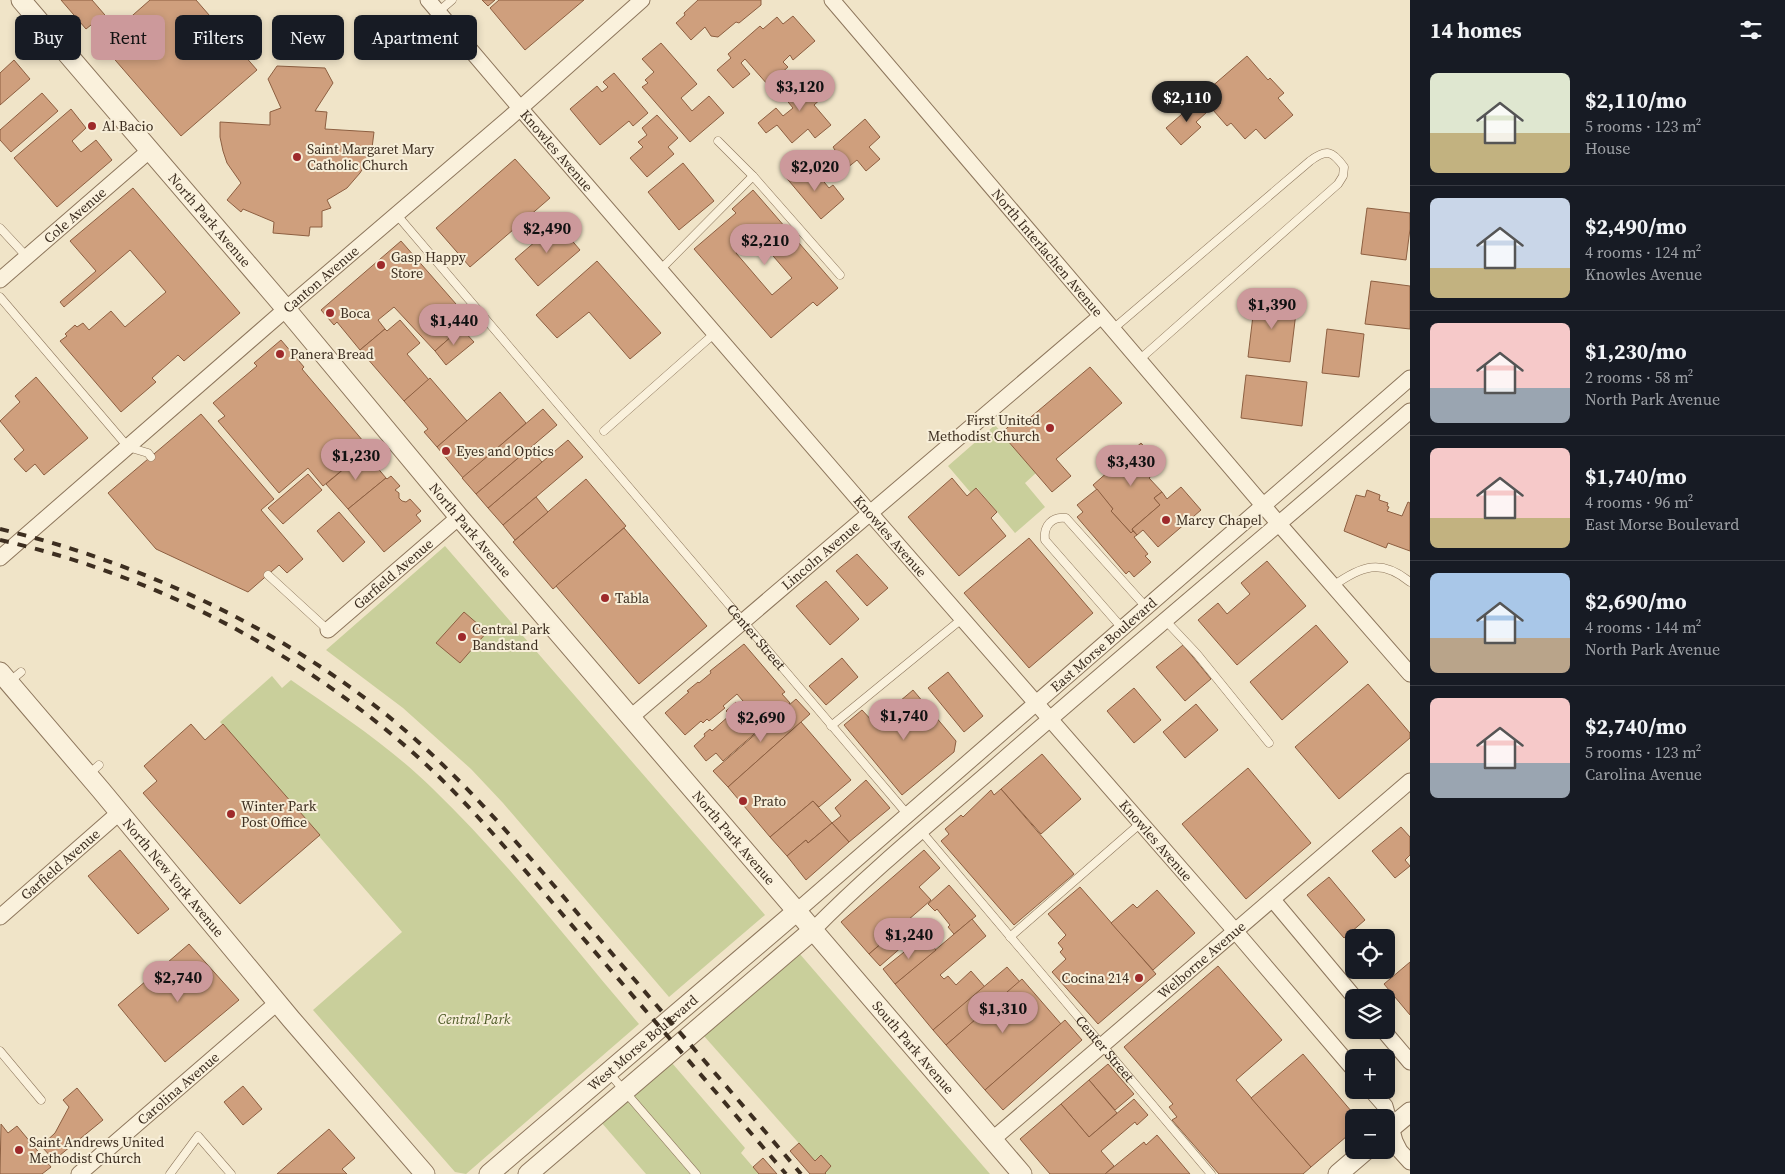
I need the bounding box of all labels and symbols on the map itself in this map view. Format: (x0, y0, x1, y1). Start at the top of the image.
pin: $3,120 (759, 70, 841, 112)
pin: $2,110 (1146, 80, 1228, 123)
street label: Knowles Avenue (516, 105, 598, 196)
place label: Al Bacio (102, 116, 154, 136)
marker: Al Bacio (86, 120, 98, 132)
place label: Saint Margaret Mary Catholic Church (307, 139, 435, 175)
pin: $2,020 (774, 150, 856, 192)
marker: Saint Margaret Mary Catholic Church (291, 151, 303, 163)
street label: North Park Avenue (164, 169, 256, 272)
street label: Cole Avenue (39, 182, 110, 248)
street label: North Interlachen Avenue (987, 184, 1108, 321)
pin: $2,490 (506, 212, 588, 254)
pin: $2,210 (724, 224, 806, 266)
street label: Canton Avenue (278, 241, 363, 317)
place label: Gasp Happy Store (391, 247, 467, 283)
marker: Gasp Happy Store (375, 259, 387, 271)
pin: $1,390 (1231, 288, 1313, 330)
place label: Boca (340, 303, 371, 323)
pin: $1,440 (413, 304, 495, 346)
marker: Boca (324, 307, 336, 319)
place label: Panera Bread (290, 344, 374, 364)
marker: Panera Bread (274, 348, 286, 360)
place label: First United Methodist Church (928, 410, 1040, 446)
marker: First United Methodist Church (1044, 422, 1056, 434)
pin: $1,230 (315, 438, 397, 481)
place label: Eyes and Optics (456, 441, 554, 461)
pin: $3,430 (1090, 444, 1172, 487)
marker: Eyes and Optics (440, 445, 452, 457)
street label: North Park Avenue (425, 478, 516, 582)
street label: Knowles Avenue (849, 491, 932, 581)
place label: Marcy Chapel (1176, 510, 1262, 530)
marker: Marcy Chapel (1160, 514, 1172, 526)
street label: Lincoln Avenue (777, 516, 864, 595)
street label: Garfield Avenue (349, 534, 437, 614)
place label: Tabla (615, 588, 650, 608)
marker: Tabla (599, 592, 611, 604)
street label: East Morse Boulevard (1046, 593, 1161, 697)
street label: Center Street (722, 599, 791, 675)
place label: Central Park Bandstand (472, 619, 550, 655)
marker: Central Park Bandstand (456, 631, 468, 643)
pin: $1,740 (863, 698, 945, 741)
pin: $2,690 (720, 700, 802, 743)
street label: North Park Avenue (688, 786, 780, 889)
place label: Prato (753, 791, 787, 811)
marker: Prato (737, 795, 749, 807)
street label: Knowles Avenue (1115, 795, 1197, 886)
place label: Winter Park Post Office (241, 796, 317, 832)
marker: Winter Park Post Office (225, 808, 237, 820)
street label: North New York Avenue (118, 814, 229, 941)
street label: Garfield Avenue (16, 824, 104, 905)
street label: Welborne Avenue (1153, 916, 1250, 1003)
pin: $1,240 (868, 918, 950, 960)
pin: $2,740 (137, 960, 219, 1003)
place label: Cocina 214 (1062, 968, 1129, 988)
marker: Cocina 214 (1133, 972, 1145, 984)
street label: West Morse Boulevard (583, 990, 702, 1096)
pin: $1,310 (962, 992, 1044, 1034)
street label: South Park Avenue (868, 996, 959, 1098)
park label: Central Park (438, 1009, 511, 1029)
street label: Center Street (1071, 1011, 1139, 1087)
street label: Carolina Avenue (133, 1047, 223, 1129)
place label: Saint Andrews United Methodist Church (29, 1132, 164, 1168)
marker: Saint Andrews United Methodist Church (13, 1144, 25, 1156)

